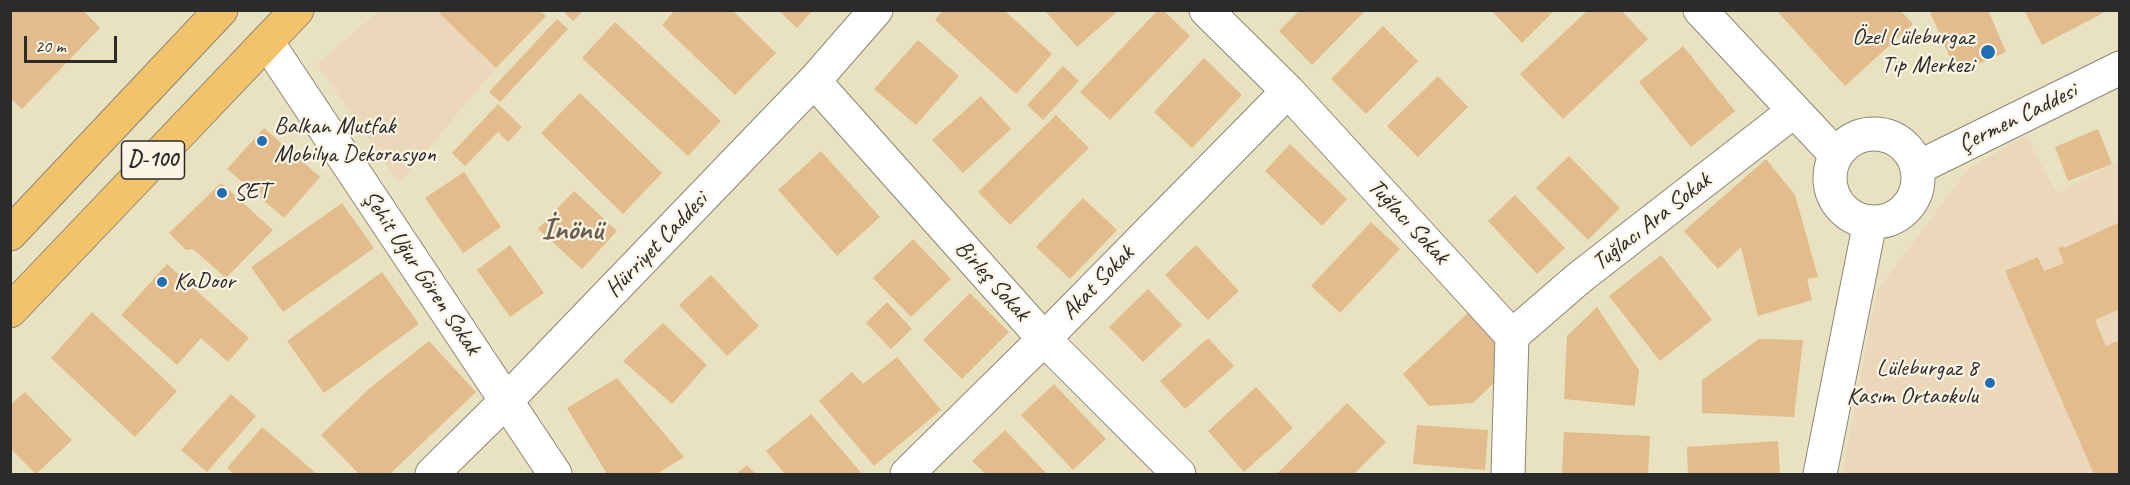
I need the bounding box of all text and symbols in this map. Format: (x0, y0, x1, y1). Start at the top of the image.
scale bar (27, 24, 120, 62)
place label: Özel Lüleburgaz Tıp Merkezi (1852, 24, 1974, 80)
text: 20 m (35, 35, 66, 57)
marker: Özel Lüleburgaz Tıp Merkezi (1979, 43, 1997, 61)
street label: Çermen Caddesi (1954, 77, 2082, 159)
place label: Balkan Mutfak Mobilya Dekorasyon (274, 113, 436, 169)
marker: Balkan Mutfak Mobilya Dekorasyon (255, 134, 269, 148)
road number: D-100 (122, 141, 184, 179)
street label: Tuğlacı Ara Sokak (1587, 167, 1717, 277)
street label: Tuğlacı Sokak (1361, 173, 1455, 271)
place label: SET (234, 179, 269, 207)
street label: Şehit Uğur Gören Sokak (355, 185, 487, 361)
marker: SET (215, 186, 229, 200)
street label: Hürriyet Caddesi (600, 186, 714, 304)
district label: İnönü (541, 213, 603, 249)
street label: Birleş Sokak (948, 235, 1036, 327)
street label: Akat Sokak (1056, 240, 1140, 326)
place label: KaDoor (174, 268, 235, 296)
marker: KaDoor (155, 275, 169, 289)
place label: Lüleburgaz 8 Kasım Ortaokulu (1847, 355, 1978, 411)
marker: Lüleburgaz 8 Kasım Ortaokulu (1983, 376, 1997, 390)

